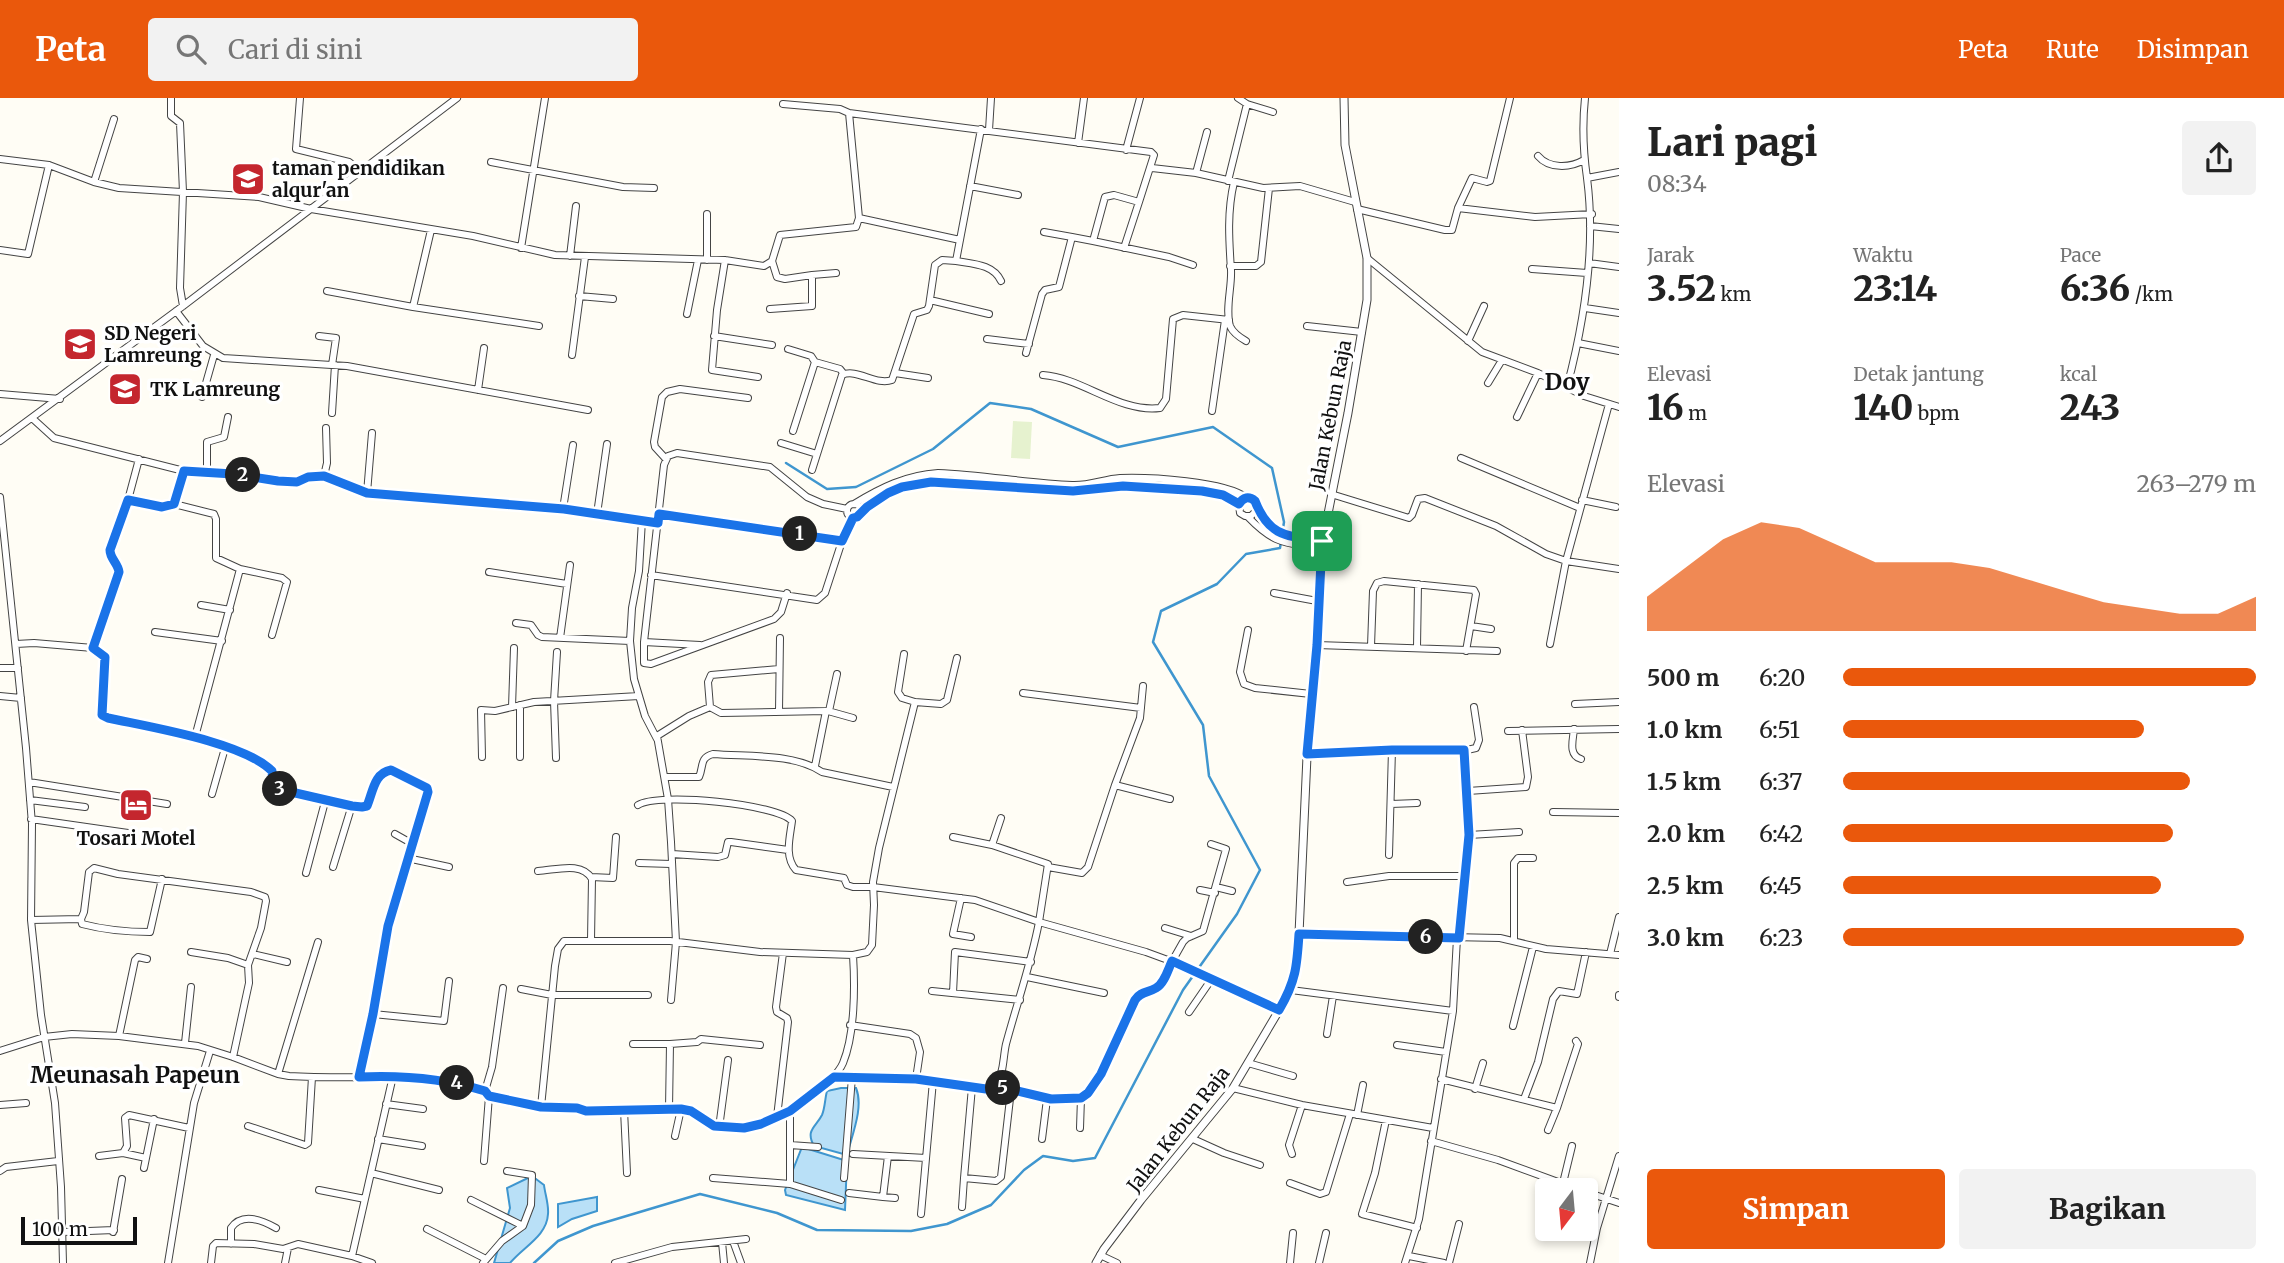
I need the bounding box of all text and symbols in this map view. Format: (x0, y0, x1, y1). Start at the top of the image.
search box (148, 18, 638, 81)
text: Peta (35, 29, 106, 70)
icon: search (172, 30, 210, 68)
text: Cari di sini (228, 33, 362, 66)
text: Peta (1958, 34, 2008, 65)
text: Rute (2046, 34, 2099, 65)
text: Disimpan (2137, 34, 2249, 65)
text: Lari pagi (1647, 119, 1818, 166)
button: share (2182, 121, 2256, 195)
place label: taman pendidikan alqur'an (272, 156, 445, 202)
school or university icon: taman pendidikan alqur'an (229, 160, 267, 198)
text: 08:34 (1647, 169, 1707, 198)
text: Jarak (1647, 243, 1694, 267)
text: Waktu (1853, 243, 1913, 267)
text: Pace (2060, 243, 2101, 267)
text: 3.52 (1647, 267, 1716, 311)
text: 23:14 (1853, 267, 1937, 311)
text: 6:36 (2060, 267, 2130, 311)
text: km (1716, 282, 1751, 306)
text: /km (2130, 282, 2173, 306)
place label: SD Negeri Lamreung (104, 321, 202, 367)
school or university icon: SD Negeri Lamreung (61, 325, 99, 363)
street label: Jalan Kebun Raja (1303, 338, 1356, 493)
text: Elevasi (1647, 362, 1711, 386)
text: Detak jantung (1853, 362, 1984, 386)
text: kcal (2060, 362, 2097, 386)
district label: Doy (1544, 367, 1590, 396)
school or university icon: TK Lamreung (106, 370, 144, 408)
place label: TK Lamreung (150, 377, 280, 401)
text: 16 (1647, 386, 1684, 430)
text: 140 (1853, 386, 1913, 430)
text: 243 (2060, 386, 2120, 430)
text: m (1684, 401, 1707, 425)
text: bpm (1913, 401, 1960, 425)
pin: 2 (226, 458, 260, 492)
text: 2 (237, 462, 248, 486)
text: Elevasi (1647, 469, 1725, 498)
text: 263–279 m (2136, 469, 2256, 498)
pin (1292, 511, 1352, 571)
pin: 1 (782, 516, 818, 551)
text: 1 (795, 521, 804, 545)
icon: arrive (1303, 522, 1341, 560)
text: 500 m (1647, 663, 1719, 692)
text: 6:20 (1759, 663, 1805, 692)
text: 1.0 km (1647, 715, 1722, 744)
text: 6:51 (1759, 715, 1800, 744)
text: 1.5 km (1647, 767, 1721, 796)
text: 6:37 (1759, 767, 1802, 796)
pin: 3 (262, 772, 298, 806)
text: 3 (274, 776, 285, 800)
hotel icon: Tosari Motel (117, 786, 155, 824)
text: 2.0 km (1647, 819, 1725, 848)
text: 6:42 (1759, 819, 1803, 848)
place label: Tosari Motel (77, 826, 195, 850)
text: 2.5 km (1647, 871, 1724, 900)
text: 6:45 (1759, 871, 1802, 900)
pin: 6 (1408, 920, 1444, 954)
text: 3.0 km (1647, 923, 1724, 952)
text: 6:23 (1759, 923, 1803, 952)
text: 6 (1420, 924, 1431, 948)
district label: Meunasah Papeun (30, 1060, 240, 1089)
street label: Jalan Kebun Raja (1121, 1061, 1234, 1197)
pin: 4 (440, 1066, 475, 1100)
text: 4 (450, 1070, 463, 1094)
pin: 5 (986, 1070, 1020, 1105)
text: 5 (997, 1075, 1008, 1099)
button: Simpan (1647, 1169, 1945, 1249)
button: Bagikan (1959, 1169, 2256, 1249)
north arrow (1535, 1178, 1598, 1241)
map controls (1535, 1178, 1598, 1241)
scale bar (21, 1214, 136, 1246)
text: 100 m (32, 1217, 88, 1241)

